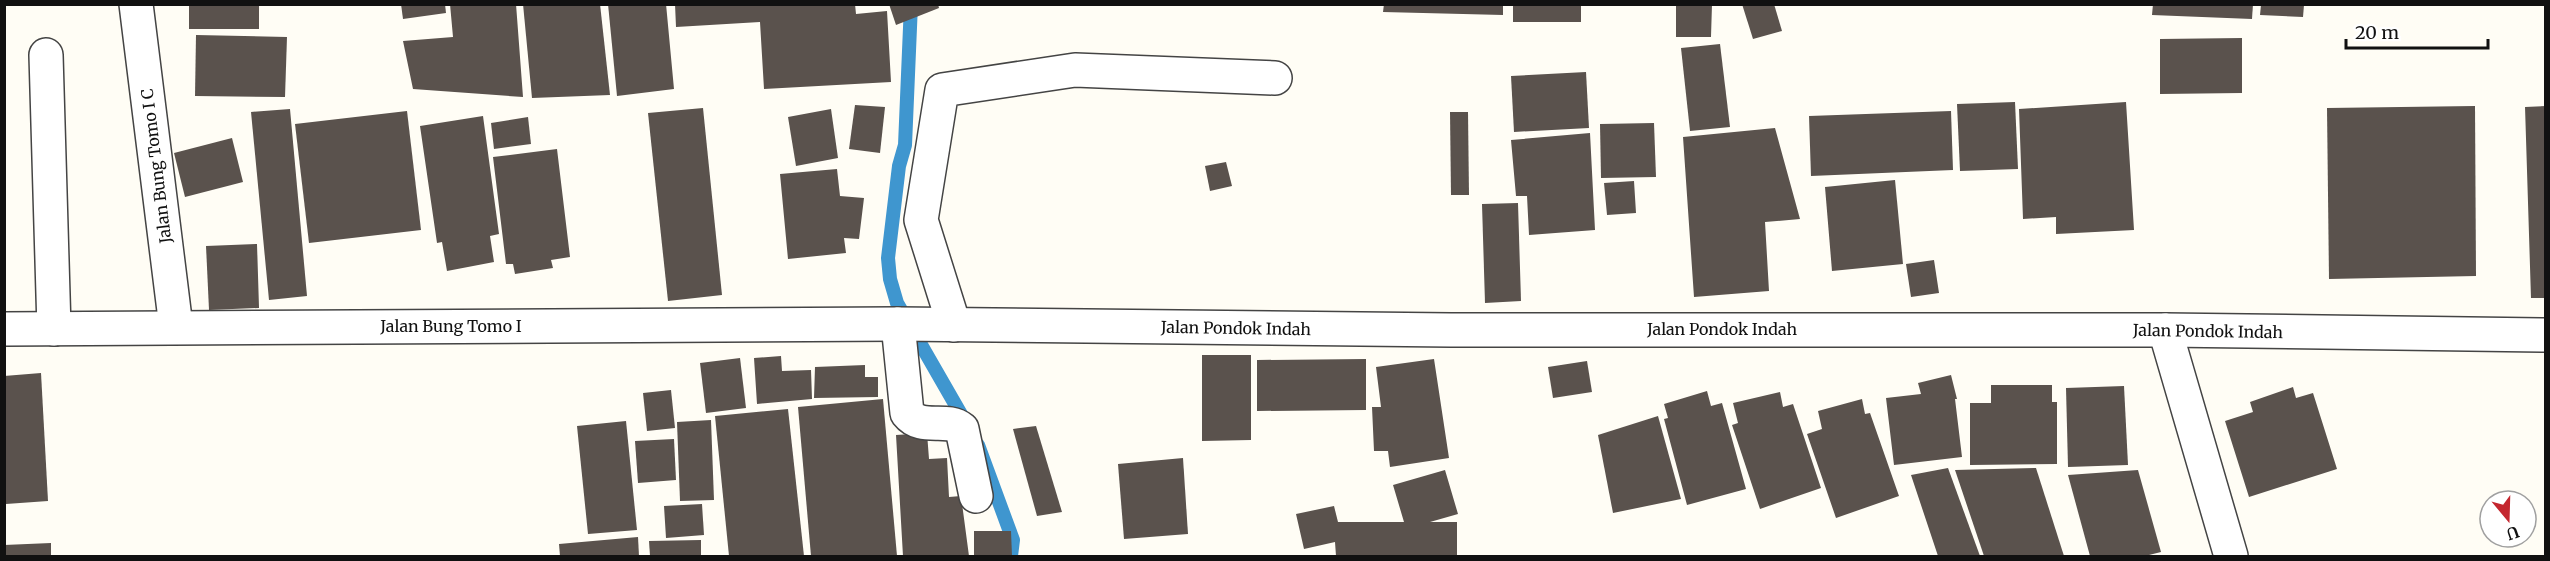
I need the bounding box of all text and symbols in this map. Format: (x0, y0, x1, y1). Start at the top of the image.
scale bar (2346, 12, 2488, 50)
text: 20 m (2355, 21, 2399, 44)
street label: Jalan Bung Tomo I C (137, 87, 176, 245)
street label: Jalan Bung Tomo I (379, 316, 522, 336)
street label: Jalan Pondok Indah (1160, 317, 1312, 339)
street label: Jalan Pondok Indah (1646, 319, 1797, 339)
street label: Jalan Pondok Indah (2132, 320, 2284, 342)
north arrow (2478, 489, 2538, 549)
text: U (2504, 522, 2522, 545)

